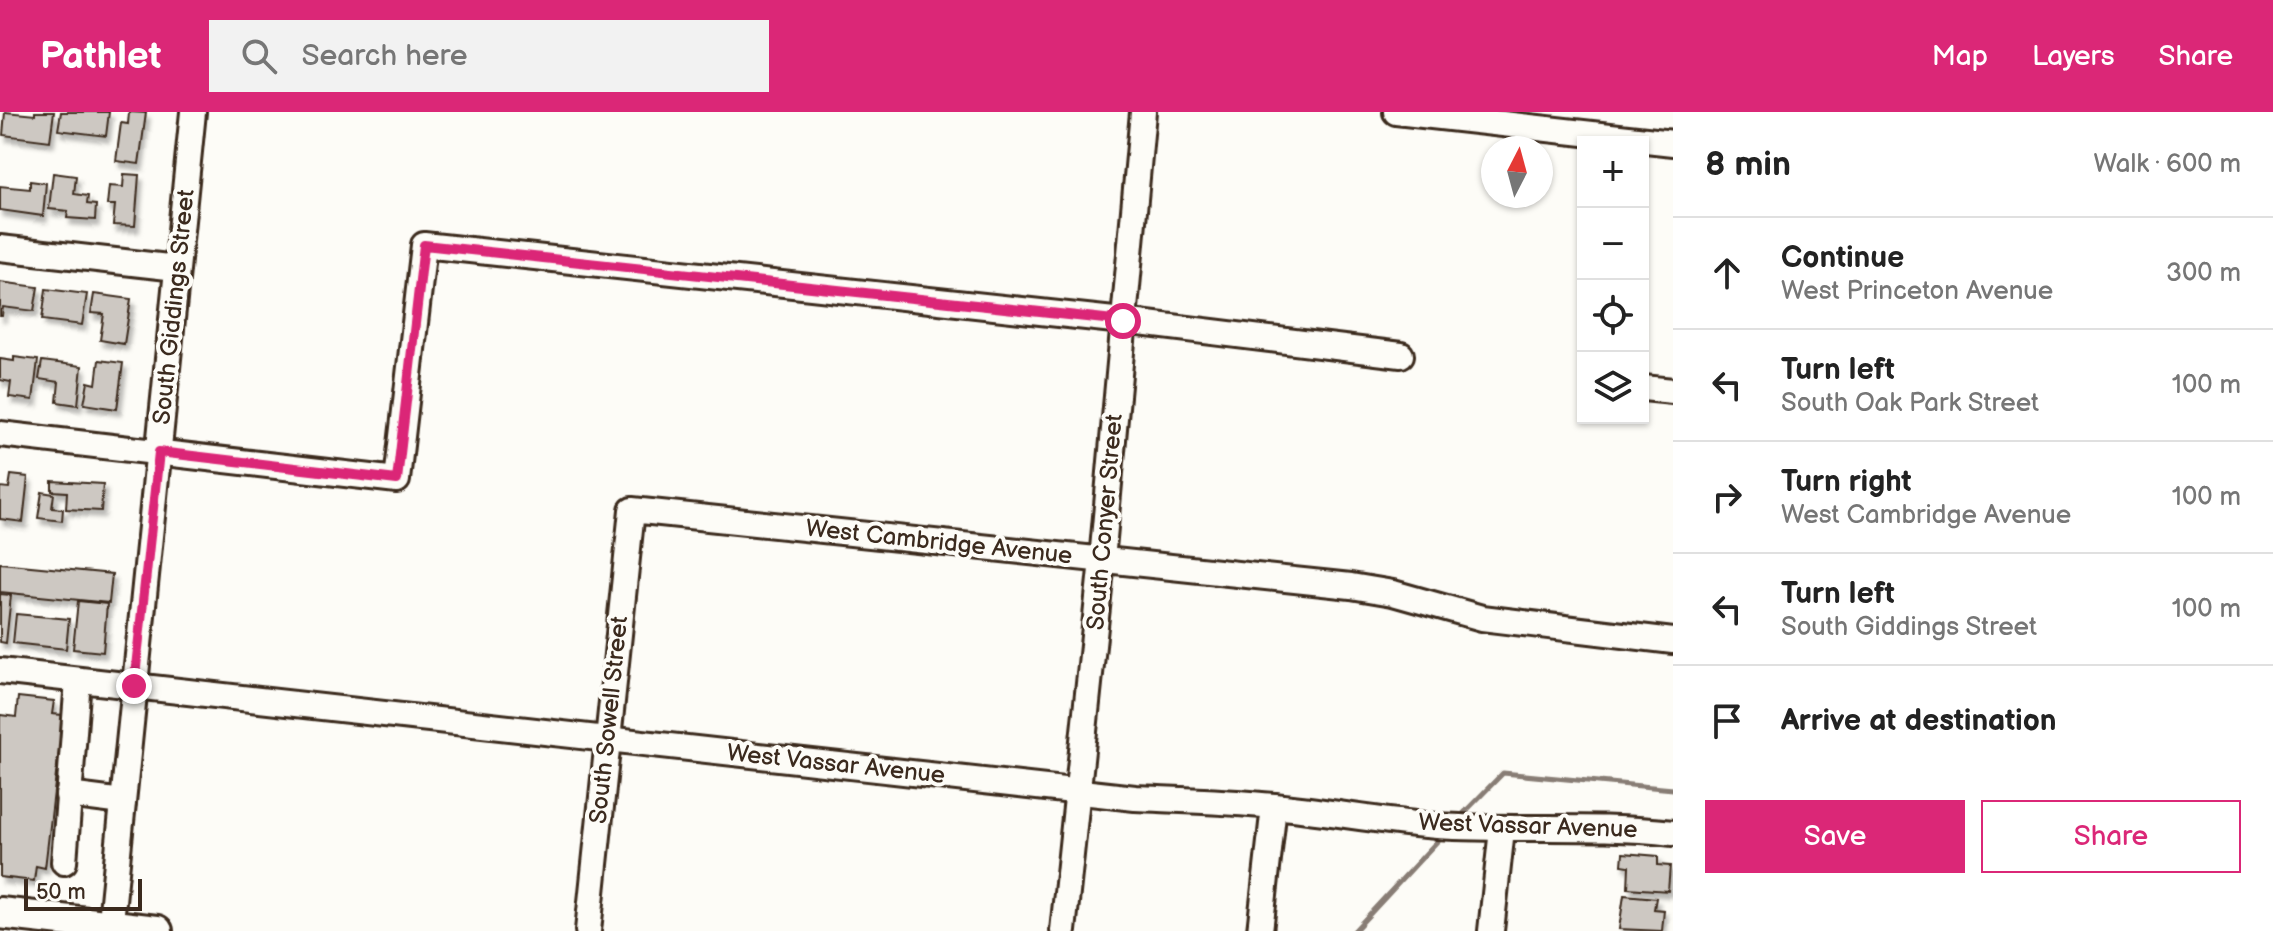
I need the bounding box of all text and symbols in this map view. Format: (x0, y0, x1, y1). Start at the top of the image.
search box (209, 20, 769, 92)
text: Pathlet (40, 34, 161, 79)
icon: search (237, 34, 281, 78)
text: Search here (301, 38, 468, 74)
text: Map (1932, 40, 1988, 73)
text: Layers (2032, 40, 2115, 73)
text: Share (2159, 40, 2233, 73)
north arrow (1481, 136, 1553, 208)
map controls (1577, 136, 1649, 424)
button: + (1577, 136, 1649, 208)
text: 8 min (1705, 144, 1791, 185)
text: Walk · 600 m (2094, 149, 2241, 180)
street label: South Giddings Street (147, 187, 201, 426)
button: − (1577, 208, 1649, 280)
text: Continue (1781, 240, 1904, 276)
icon: ahead (1705, 251, 1749, 295)
text: 300 m (2166, 258, 2241, 289)
text: West Princeton Avenue (1781, 276, 2053, 307)
button: locate (1577, 280, 1649, 352)
route start (1105, 303, 1141, 339)
button: layers (1577, 352, 1649, 424)
text: Turn left (1781, 352, 1895, 388)
icon: left (1705, 363, 1749, 407)
text: 100 m (2172, 370, 2241, 401)
text: South Oak Park Street (1781, 388, 2039, 419)
street label: South Conyer Street (1081, 412, 1129, 631)
text: Turn right (1781, 464, 1912, 500)
icon: right (1705, 475, 1749, 519)
text: 100 m (2172, 482, 2241, 513)
text: West Cambridge Avenue (1781, 500, 2071, 531)
street label: West Cambridge Avenue (804, 514, 1074, 570)
text: Turn left (1781, 576, 1895, 612)
icon: left (1705, 587, 1749, 631)
text: 100 m (2172, 594, 2241, 625)
text: South Giddings Street (1781, 612, 2037, 643)
street label: South Sowell Street (584, 614, 634, 825)
route end (116, 668, 152, 704)
icon: arrive (1705, 699, 1749, 743)
text: Arrive at destination (1781, 703, 2057, 739)
street label: West Vassar Avenue (725, 738, 947, 790)
button: Save (1705, 800, 1965, 873)
button: Share (1981, 800, 2241, 873)
street label: West Vassar Avenue (1418, 808, 1638, 844)
scale bar (24, 875, 142, 911)
text: 50 m (36, 879, 86, 906)

